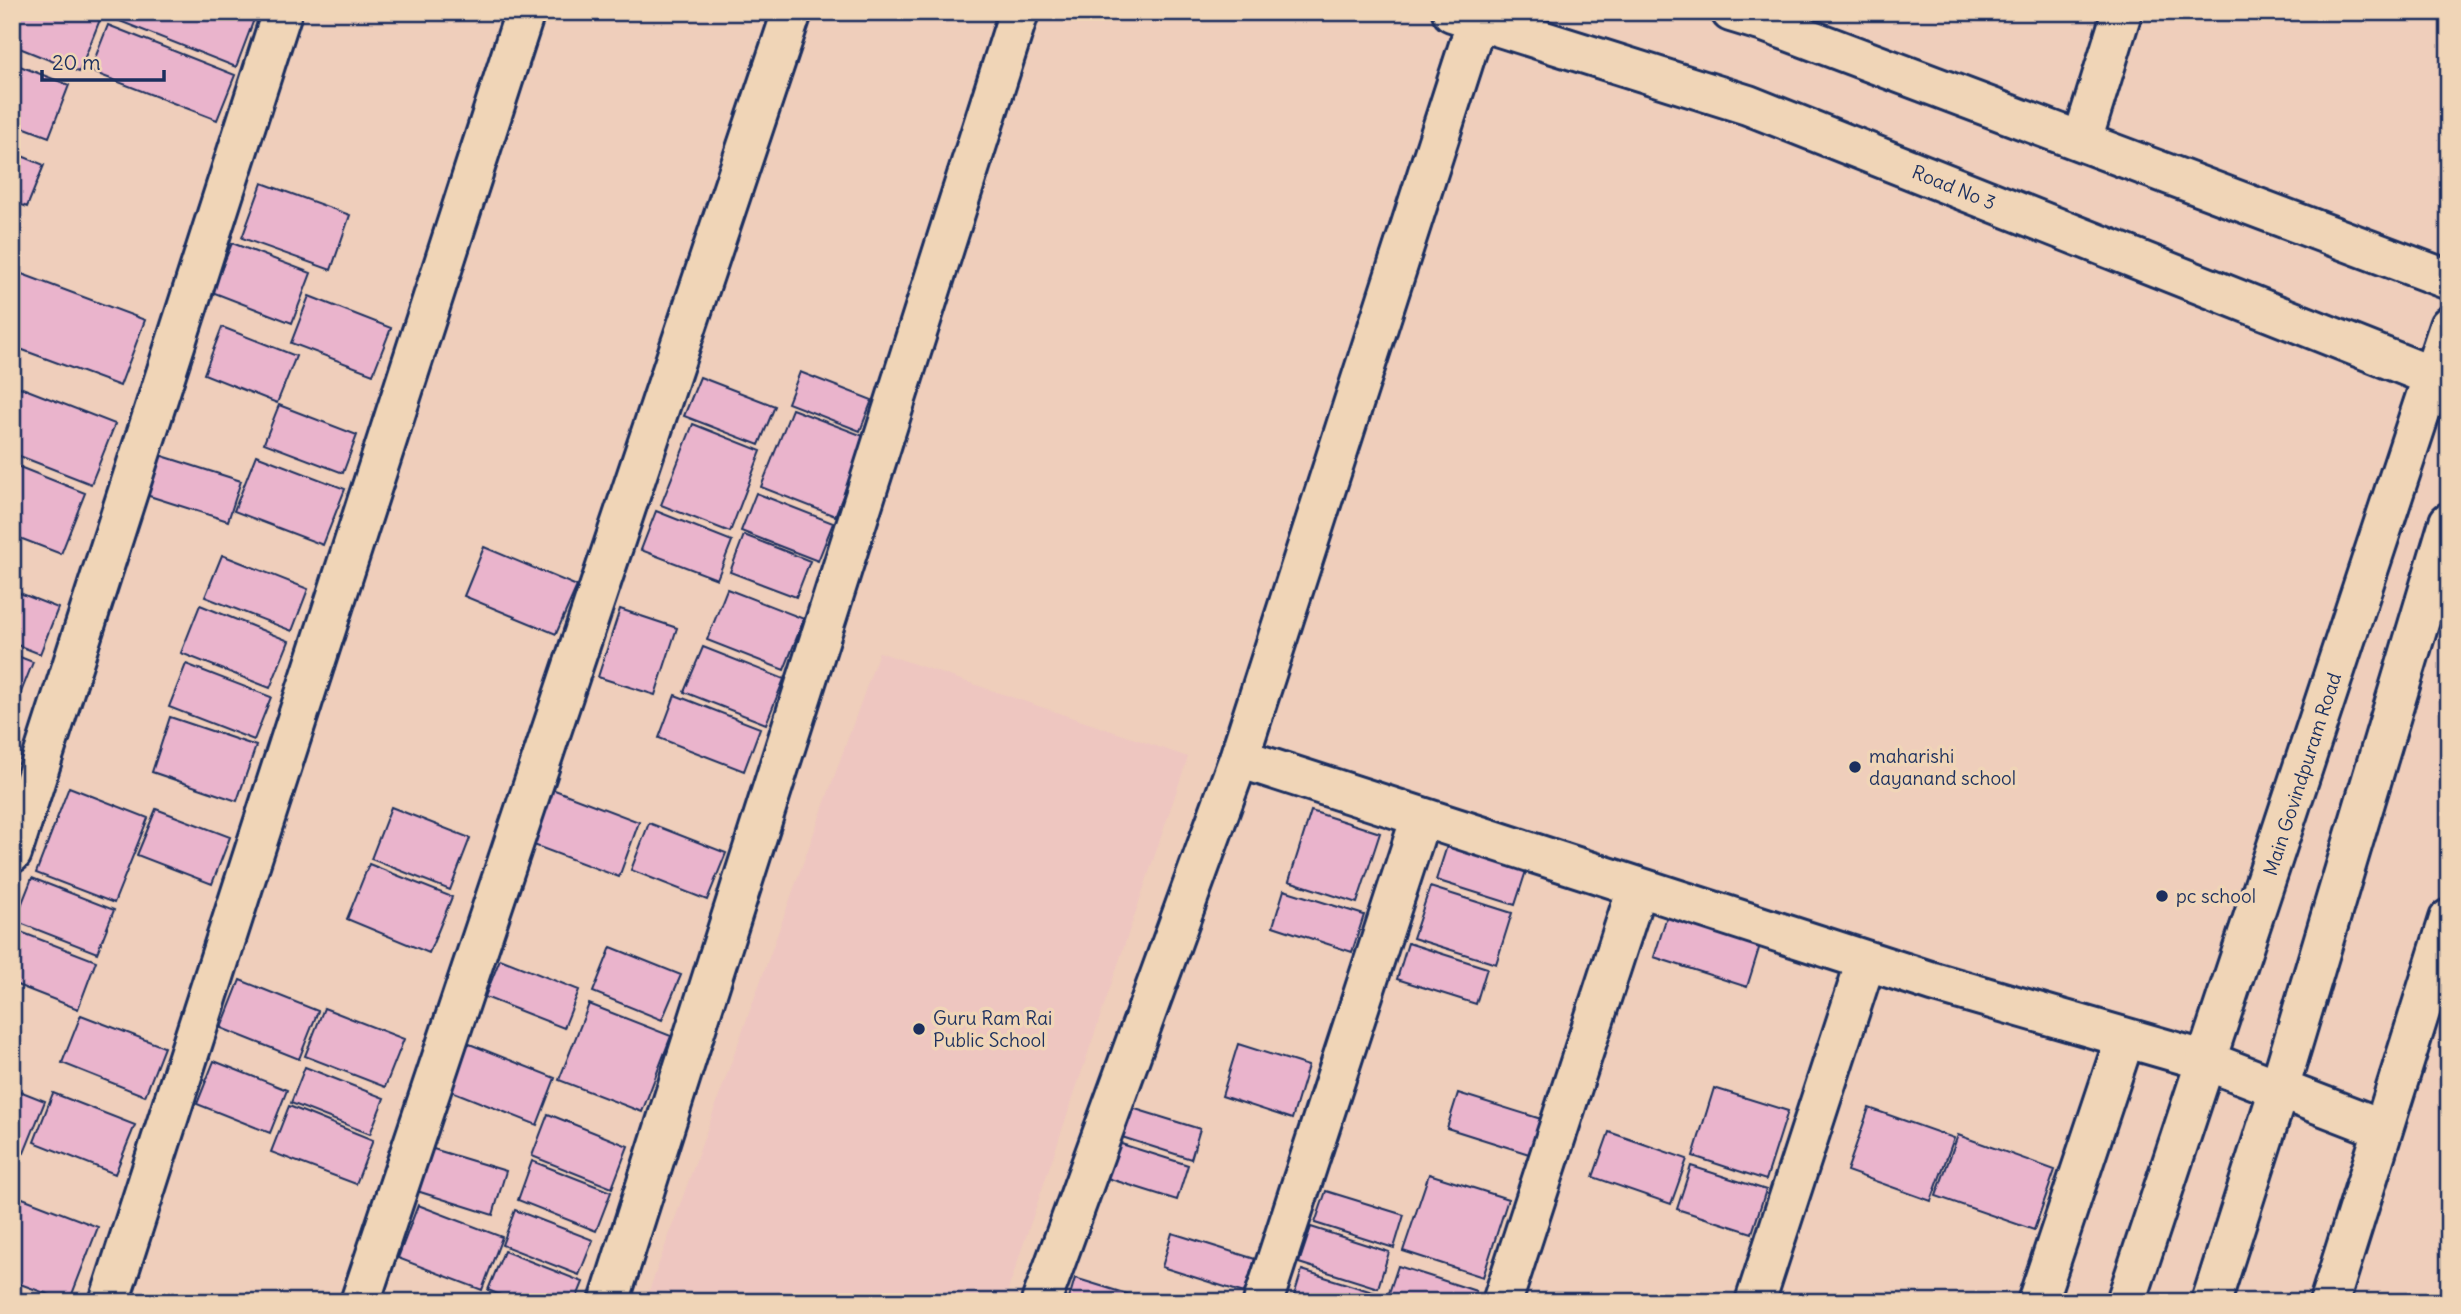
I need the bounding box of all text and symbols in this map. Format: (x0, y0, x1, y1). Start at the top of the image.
scale bar (42, 38, 164, 82)
text: 20 m (52, 49, 101, 76)
street label: Road No 3 (1909, 159, 1999, 215)
street label: Main Govindpuram Road (2258, 669, 2346, 879)
place label: maharishi dayanand school (1869, 744, 2016, 790)
marker: maharishi dayanand school (1847, 759, 1863, 775)
place label: pc school (2176, 884, 2256, 908)
marker: pc school (2154, 888, 2170, 904)
place label: Guru Ram Rai Public School (933, 1006, 1052, 1052)
marker: Guru Ram Rai Public School (911, 1021, 927, 1037)

